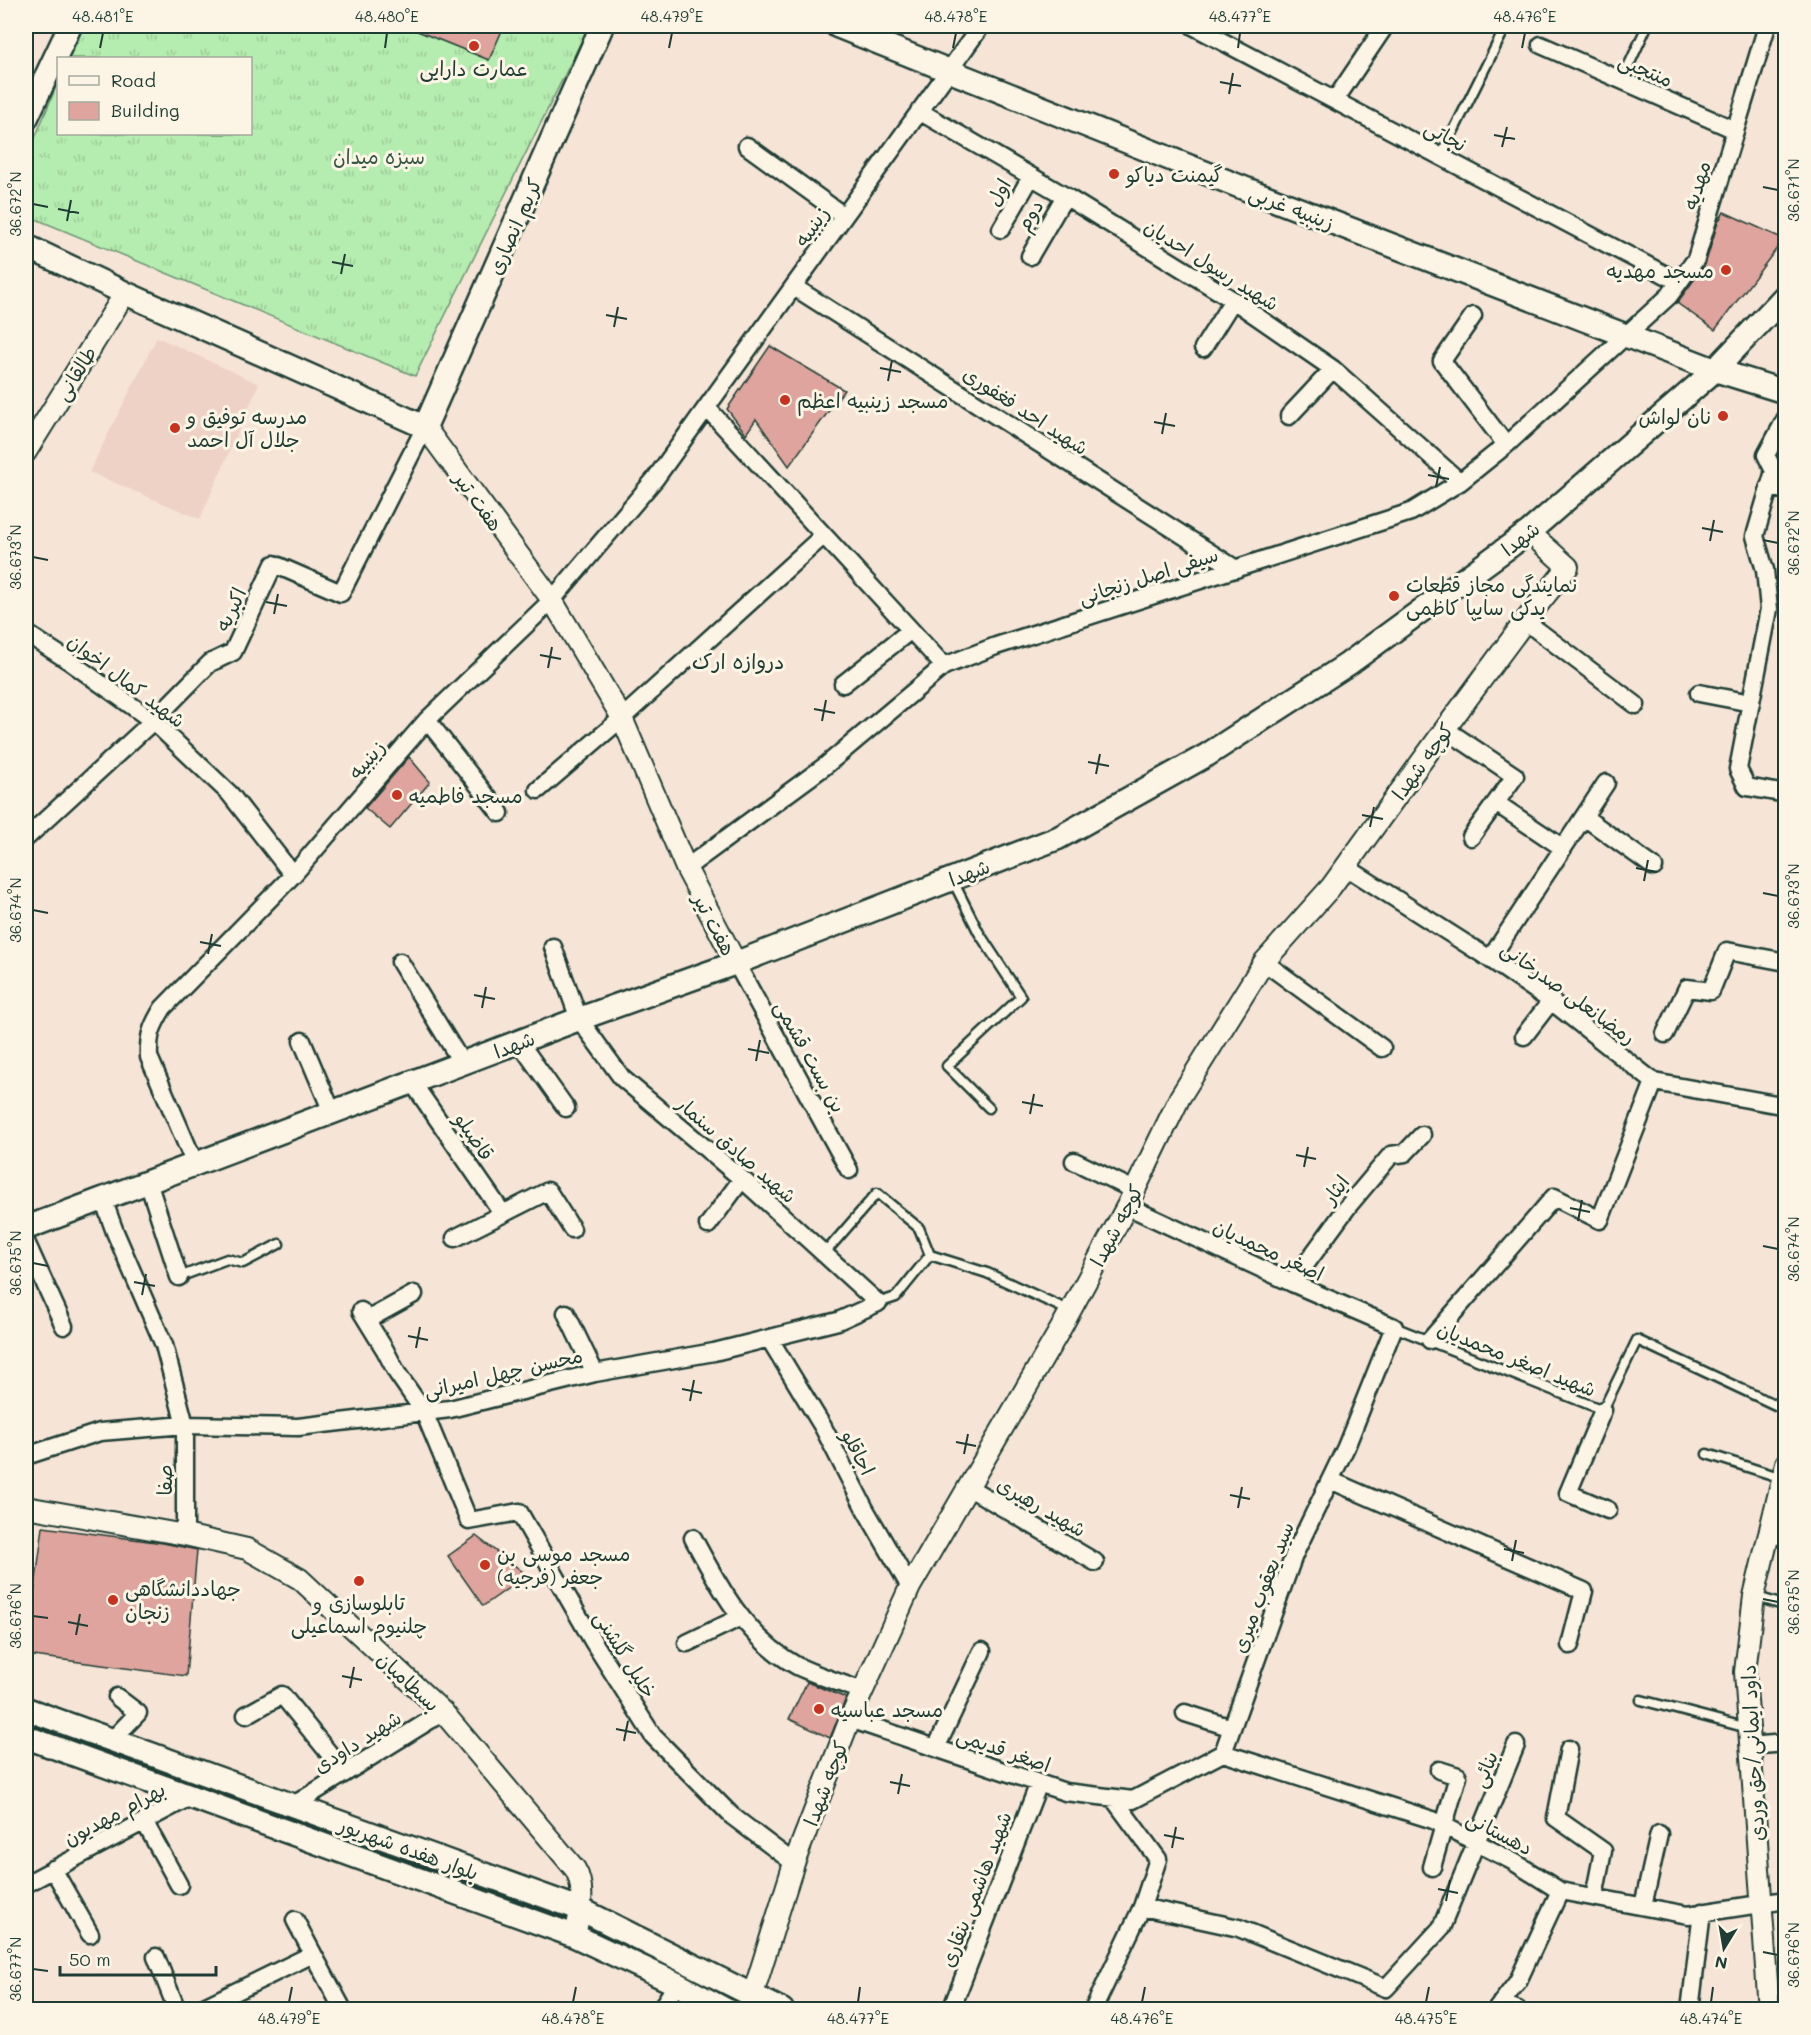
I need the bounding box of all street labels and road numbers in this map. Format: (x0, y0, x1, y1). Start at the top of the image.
street label: منتجبی (1614, 46, 1677, 93)
street label: نجاتی (1420, 113, 1472, 158)
street label: مهدیه (1676, 157, 1716, 213)
street label: کریم انصاری (481, 173, 550, 280)
street label: اول (980, 174, 1016, 210)
street label: زینبیه غربی (1245, 179, 1338, 236)
street label: دوم (1009, 194, 1052, 238)
street label: زینبیه (788, 201, 834, 251)
street label: شهید رسول احدیان (1140, 212, 1284, 316)
street label: طالقانی (48, 341, 103, 406)
street label: شهید احد فغفوری (958, 360, 1094, 460)
street label: هفت تیر (448, 465, 509, 536)
street label: شهدا (1495, 515, 1545, 561)
street label: سیفی اصل زنجانی (1075, 540, 1222, 611)
street label: اکبریه (209, 583, 251, 635)
street label: شهید کمال اخوان (63, 627, 191, 733)
street label: کوچه شهدا (1385, 717, 1460, 805)
street label: زینبیه (342, 734, 390, 784)
street label: شهدا (945, 852, 993, 892)
street label: هفت تیر (687, 887, 742, 960)
street label: رمضانعلی صدرخانی (1496, 934, 1641, 1050)
street label: بن بست قشمی (769, 995, 852, 1117)
street label: شهدا (490, 1024, 538, 1064)
street label: شهید صادق سنمار (671, 1089, 802, 1208)
street label: قاضیلو (447, 1106, 500, 1166)
street label: ایثار (1314, 1169, 1354, 1210)
street label: کوچه شهدا (1084, 1179, 1149, 1271)
street label: اصغر محمدیان (1209, 1212, 1329, 1286)
street label: شهید اصغر محمدیان (1434, 1314, 1600, 1402)
street label: محسن چهل امیرانی (421, 1341, 585, 1404)
street label: اجاقلو (834, 1424, 881, 1480)
street label: صفا (151, 1464, 177, 1496)
street label: شهید رهبری (993, 1470, 1091, 1542)
street label: سید یعقوب میری (1225, 1518, 1300, 1657)
street label: خلیل گلشنی (588, 1605, 663, 1703)
street label: بسطامیان (372, 1645, 446, 1717)
street label: داود ایمانی/حق وردی (1734, 1664, 1771, 1842)
street label: شهید داودی (308, 1704, 406, 1778)
street label: اصغر قدیمی (953, 1721, 1054, 1778)
street label: کوچه شهدا (797, 1737, 854, 1830)
street label: بنائی (1465, 1747, 1504, 1791)
street label: بهرام مهدیون (59, 1775, 171, 1854)
street label: دهستانی (1462, 1804, 1538, 1861)
street label: شهید هاشمی بنقاری (933, 1807, 1018, 1971)
street label: بلوار هفده شهریور (333, 1810, 482, 1886)

